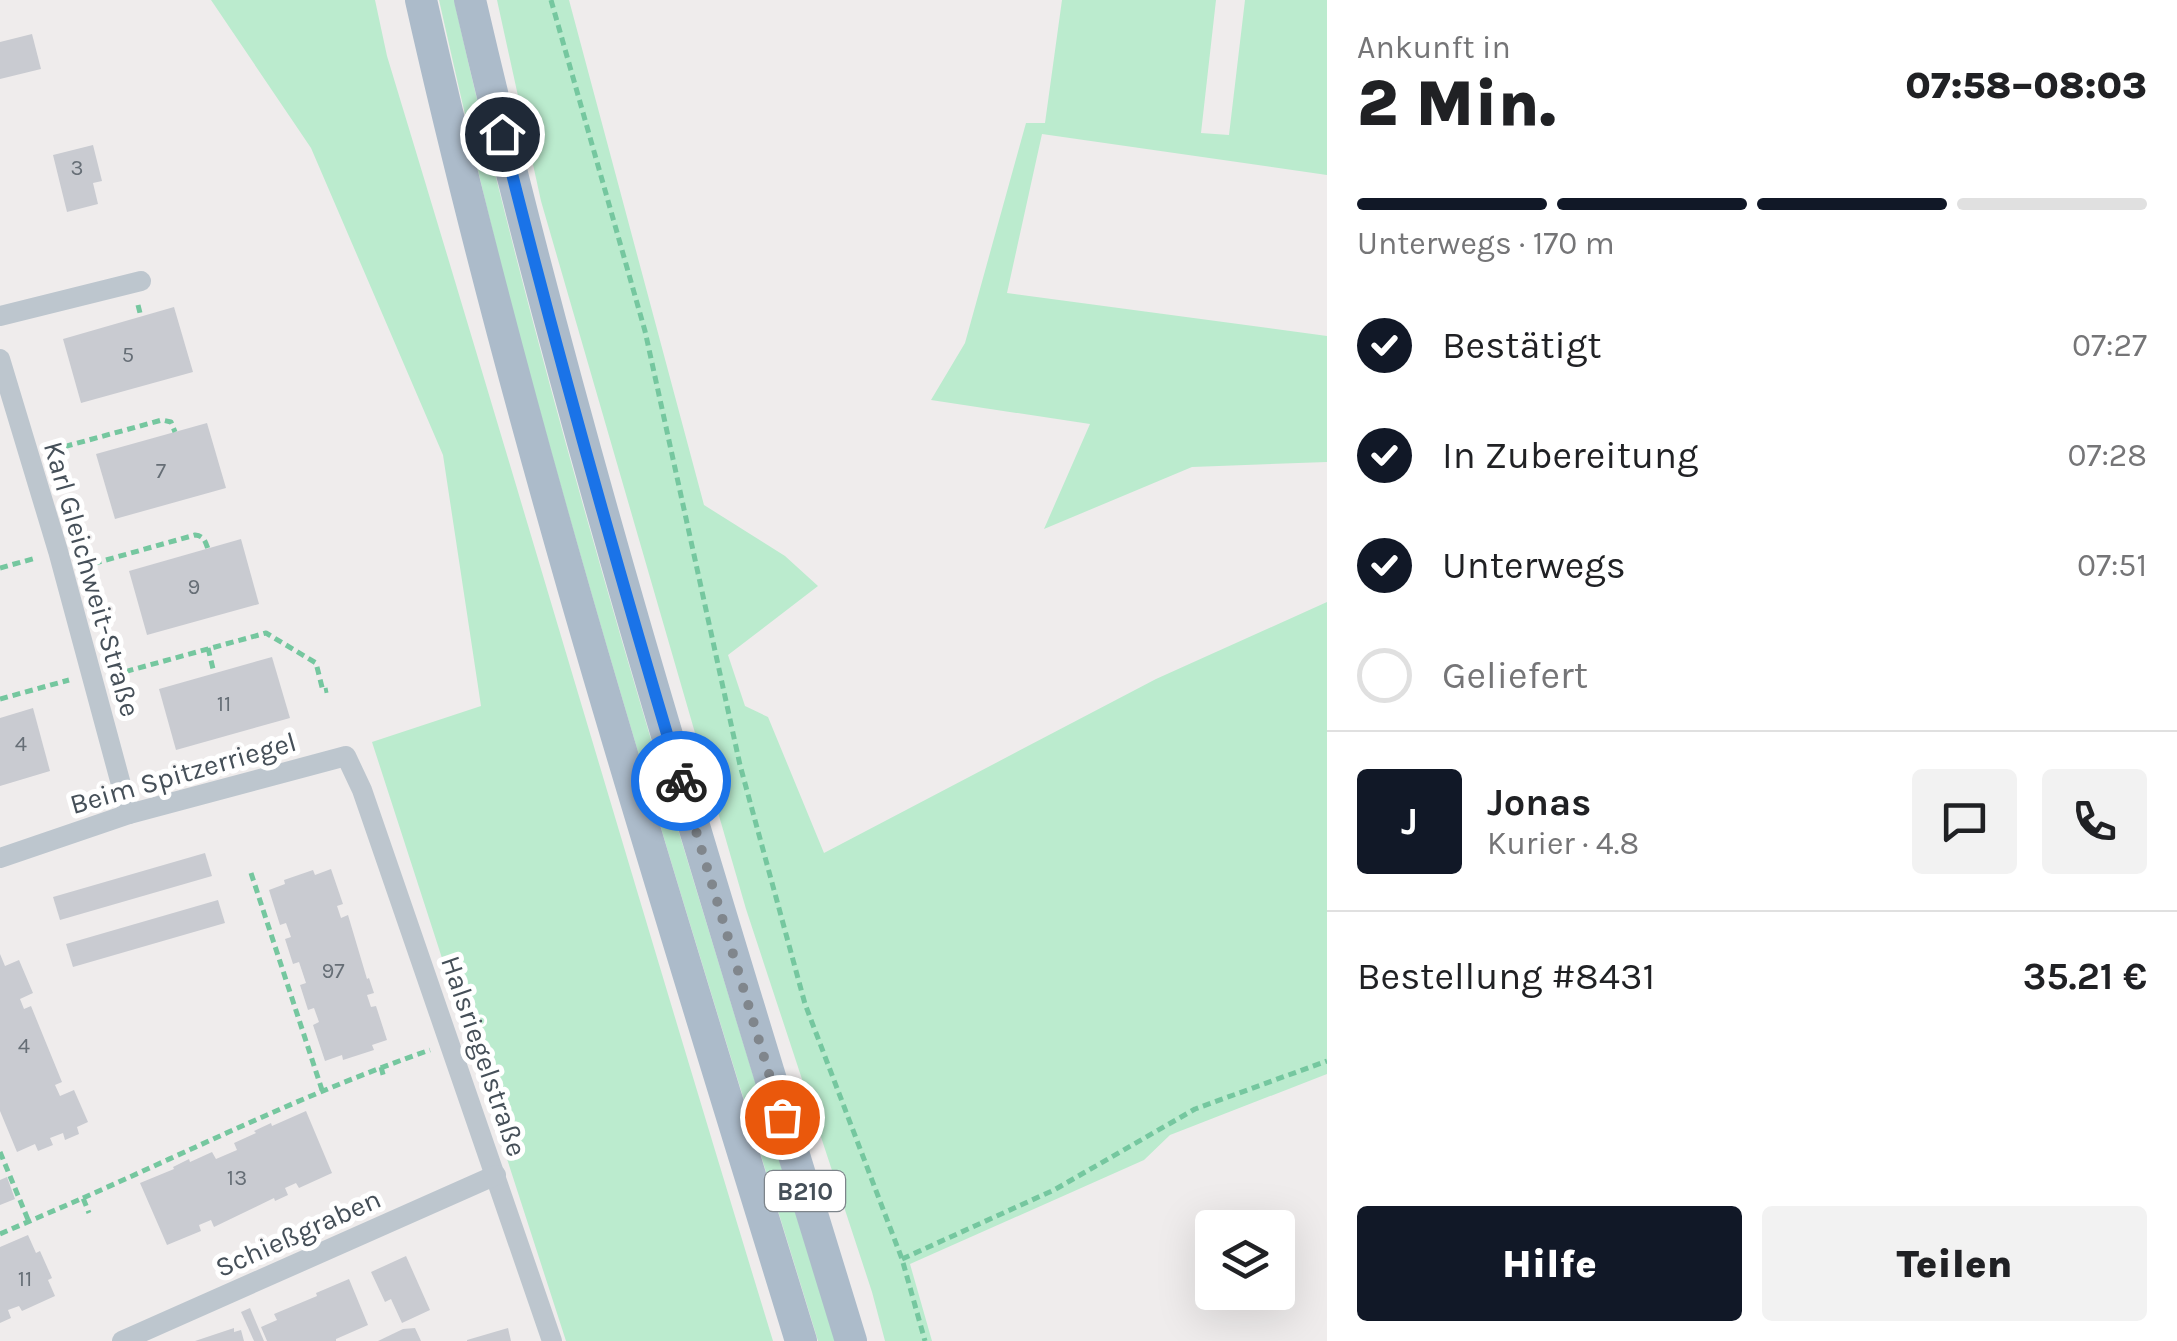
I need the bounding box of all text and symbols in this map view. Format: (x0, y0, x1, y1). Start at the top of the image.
text: Ankunft in (1357, 29, 1511, 66)
text: 07:58–08:03 (1905, 63, 2147, 108)
text: 2 Min. (1357, 65, 1556, 141)
pin (460, 92, 545, 177)
icon: home (475, 107, 530, 162)
house number: 3 (71, 155, 84, 181)
text: Unterwegs · 170 m (1357, 225, 1615, 262)
icon: check (1357, 318, 1412, 373)
text: Bestätigt (1442, 323, 1602, 368)
text: 07:27 (2072, 327, 2147, 364)
house number: 5 (122, 342, 134, 368)
icon: check (1357, 428, 1412, 483)
text: In Zubereitung (1442, 433, 1698, 478)
text: 07:28 (2067, 437, 2147, 474)
street label: Karl Gleichweit-Straße (37, 438, 147, 720)
house number: 7 (156, 458, 166, 484)
icon: check (1357, 538, 1412, 593)
text: Unterwegs (1442, 543, 1626, 588)
text: 07:51 (2077, 547, 2147, 584)
house number: 9 (188, 574, 200, 600)
text: Geliefert (1442, 653, 1588, 698)
house number: 11 (217, 691, 231, 717)
street label: Beim Spitzerriegel (66, 725, 300, 821)
house number: 4 (15, 731, 27, 757)
courier (631, 731, 731, 831)
icon: bike (654, 754, 709, 809)
button: chat (1912, 769, 2017, 874)
button: phone (2042, 769, 2147, 874)
text: Jonas (1487, 780, 1591, 825)
text: J (1401, 799, 1418, 844)
text: Kurier · 4.8 (1487, 825, 1639, 862)
street label: Halsriegelstraße (434, 951, 534, 1161)
text: Bestellung #8431 (1357, 954, 1655, 999)
text: 35.21 € (2023, 954, 2147, 999)
house number: 97 (321, 958, 345, 984)
house number: 4 (18, 1033, 30, 1059)
pin (740, 1075, 825, 1160)
icon: bag (755, 1090, 810, 1145)
house number: 13 (227, 1165, 247, 1191)
road number: B210 (765, 1171, 845, 1211)
street label: Schießgraben (210, 1182, 386, 1284)
button: Hilfe (1357, 1206, 1742, 1321)
button: Teilen (1762, 1206, 2147, 1321)
map controls (1195, 1210, 1295, 1310)
button: layers (1195, 1210, 1295, 1310)
house number: 11 (18, 1266, 32, 1292)

